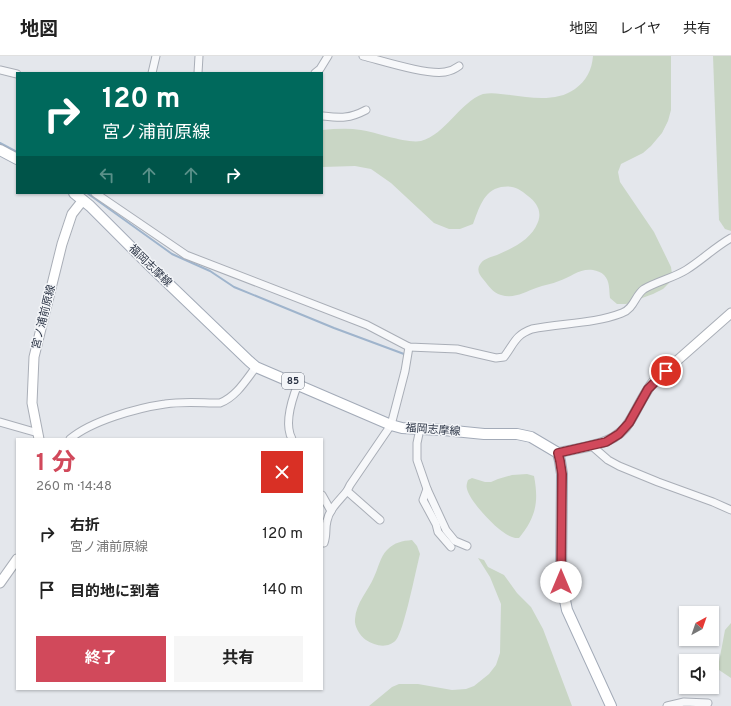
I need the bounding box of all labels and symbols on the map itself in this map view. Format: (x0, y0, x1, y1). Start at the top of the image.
street label: 福岡志摩線 (125, 242, 175, 290)
street label: 宮ノ浦前原線 (29, 283, 59, 351)
pin (649, 354, 683, 388)
road number: 85 (282, 373, 304, 389)
street label: 福岡志摩線 (405, 421, 461, 439)
position arrow (540, 561, 582, 603)
north arrow (679, 606, 719, 646)

